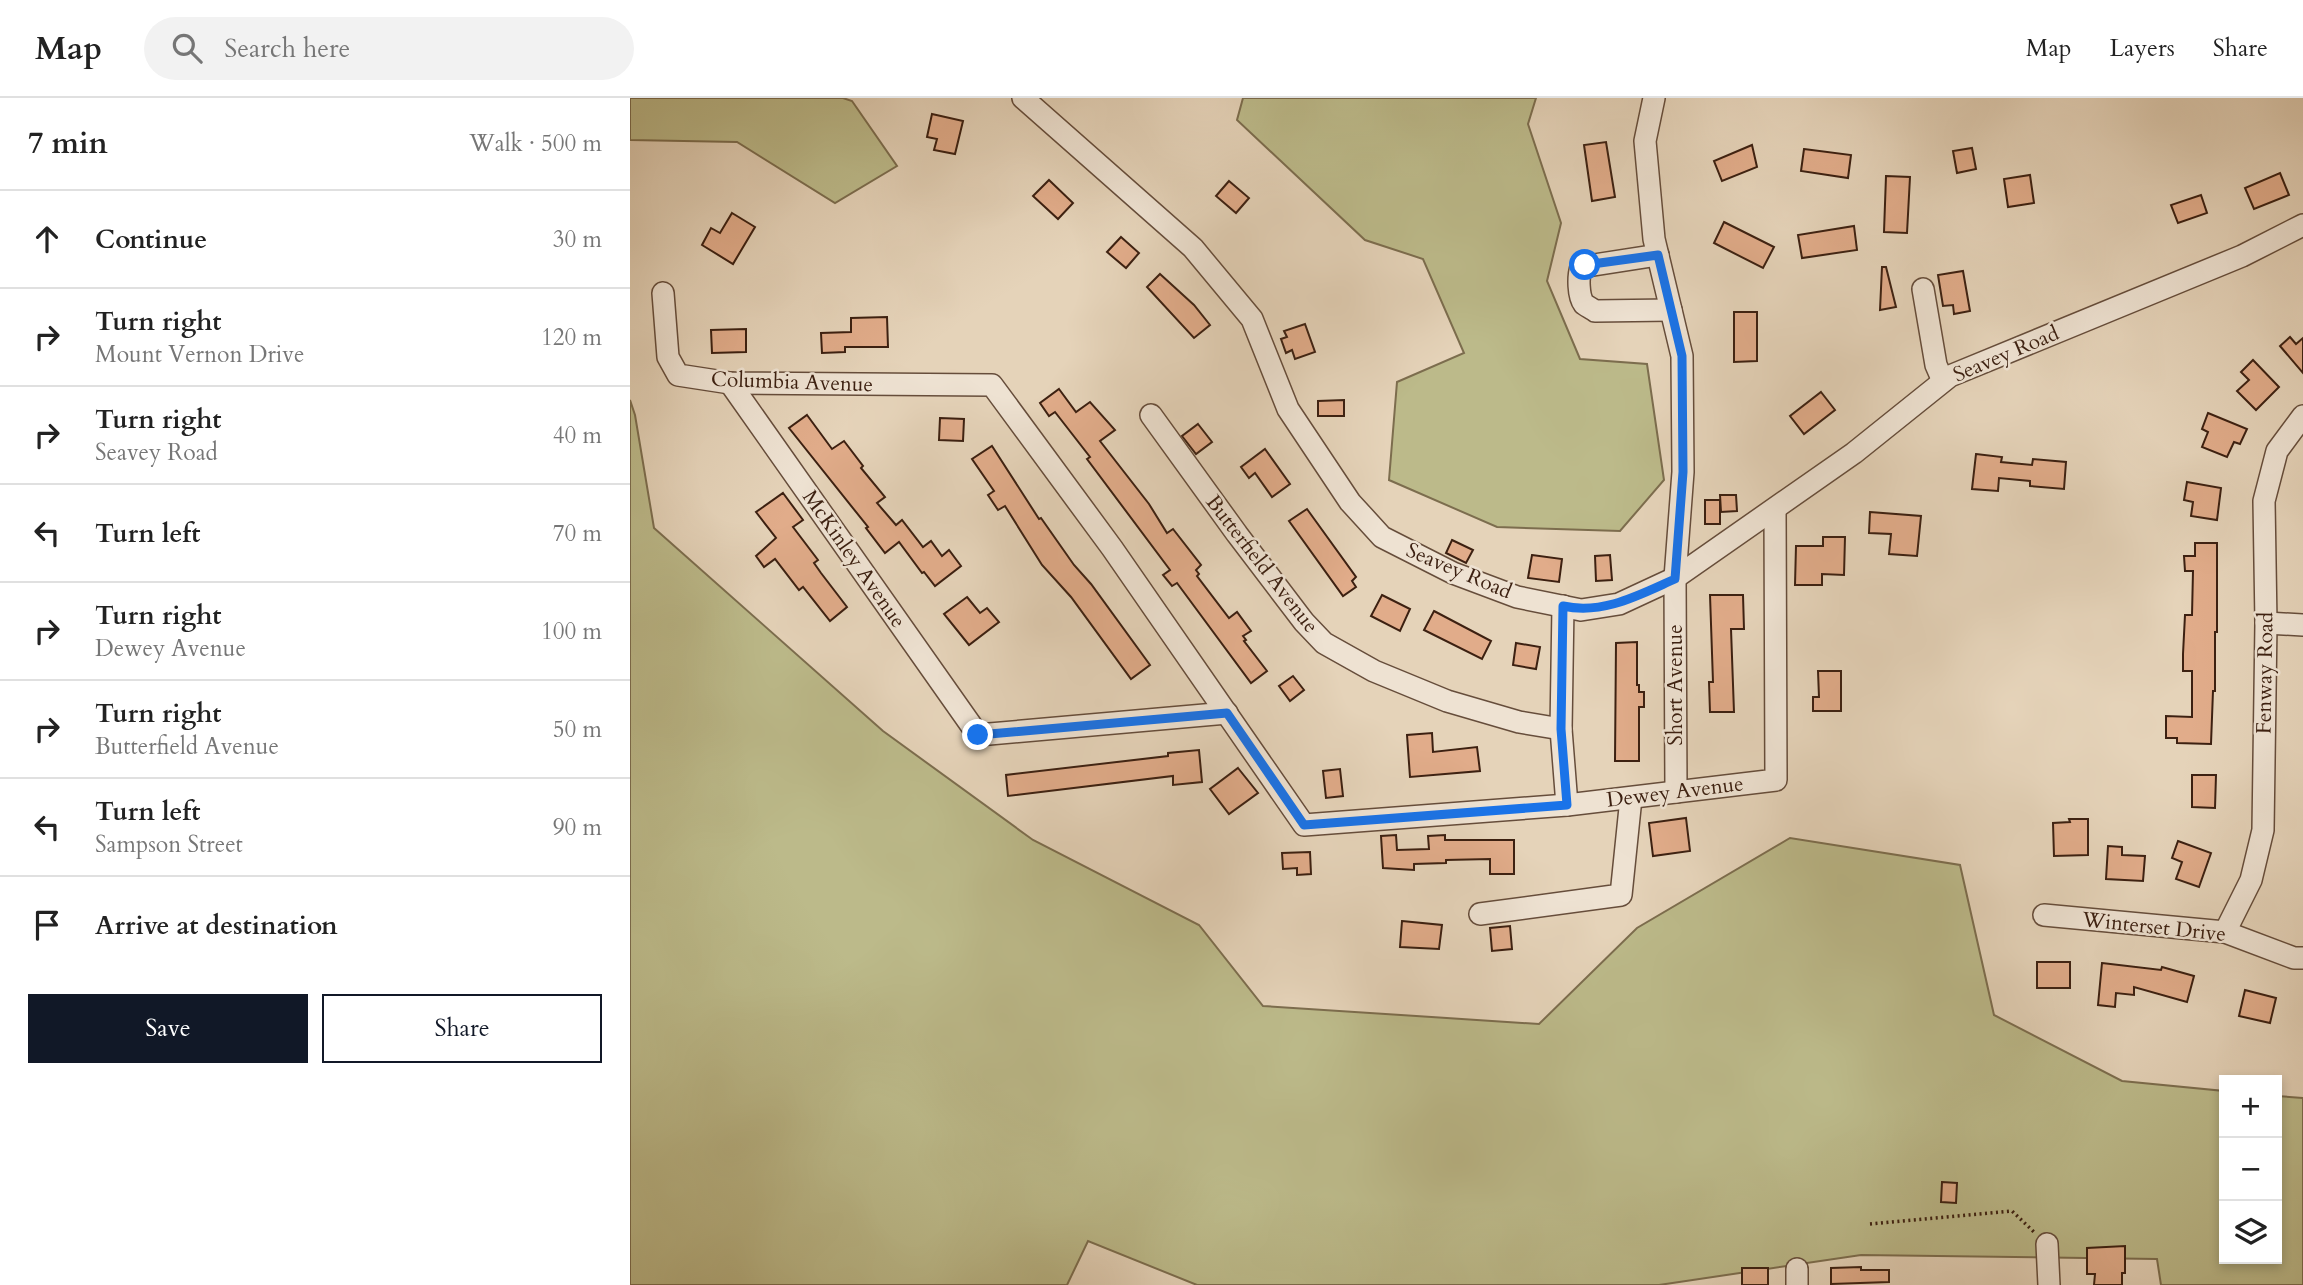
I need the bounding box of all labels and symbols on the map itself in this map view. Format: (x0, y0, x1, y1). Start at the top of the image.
route start (1569, 249, 1600, 280)
street label: Seavey Road (1949, 319, 2063, 389)
street label: Columbia Avenue (711, 365, 873, 399)
street label: McKinley Avenue (796, 484, 912, 634)
street label: Butterfield Avenue (1199, 489, 1325, 639)
street label: Seavey Road (1402, 536, 1516, 606)
street label: Fenway Road (2249, 612, 2281, 734)
street label: Short Avenue (1661, 624, 1690, 746)
route end (962, 719, 993, 750)
street label: Dewey Avenue (1605, 769, 1745, 815)
street label: Winterset Drive (2080, 905, 2227, 949)

